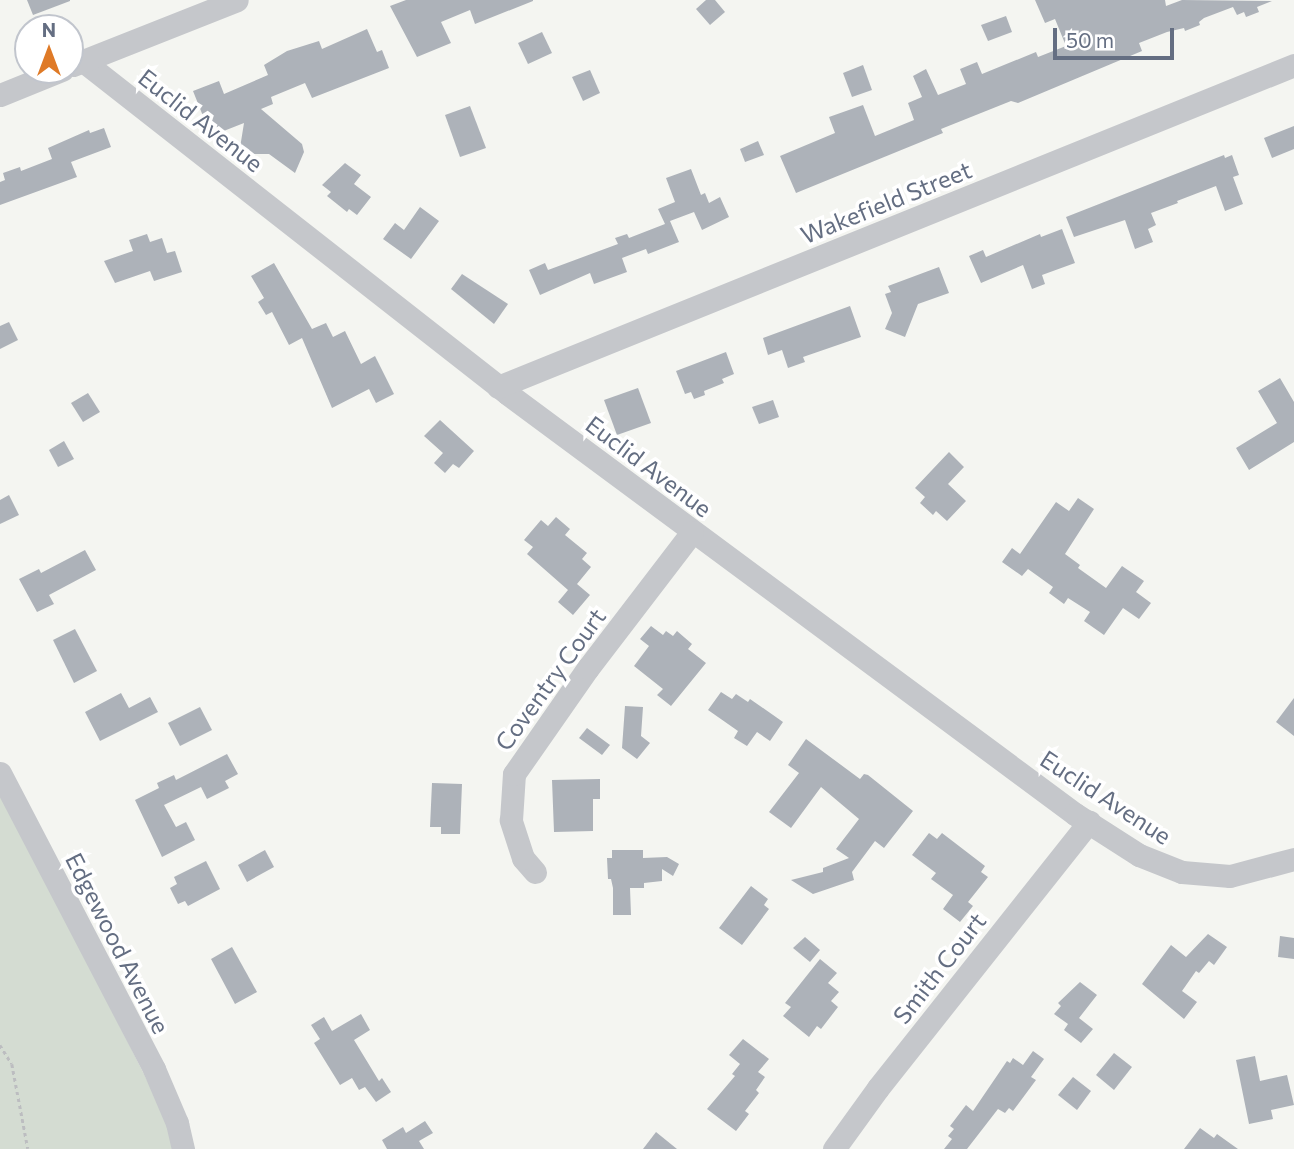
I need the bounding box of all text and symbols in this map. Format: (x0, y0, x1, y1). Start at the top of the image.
north arrow (14, 14, 84, 84)
scale bar (1056, 14, 1177, 58)
text: N (42, 18, 56, 41)
text: 50 m (1066, 27, 1114, 52)
street label: Euclid Avenue (133, 62, 269, 178)
street label: Wakefield Street (797, 155, 975, 249)
street label: Euclid Avenue (580, 409, 718, 523)
street label: Coventry Court (489, 602, 611, 756)
street label: Euclid Avenue (1035, 744, 1177, 850)
street label: Edgewood Avenue (60, 848, 176, 1038)
street label: Smith Court (887, 907, 991, 1029)

